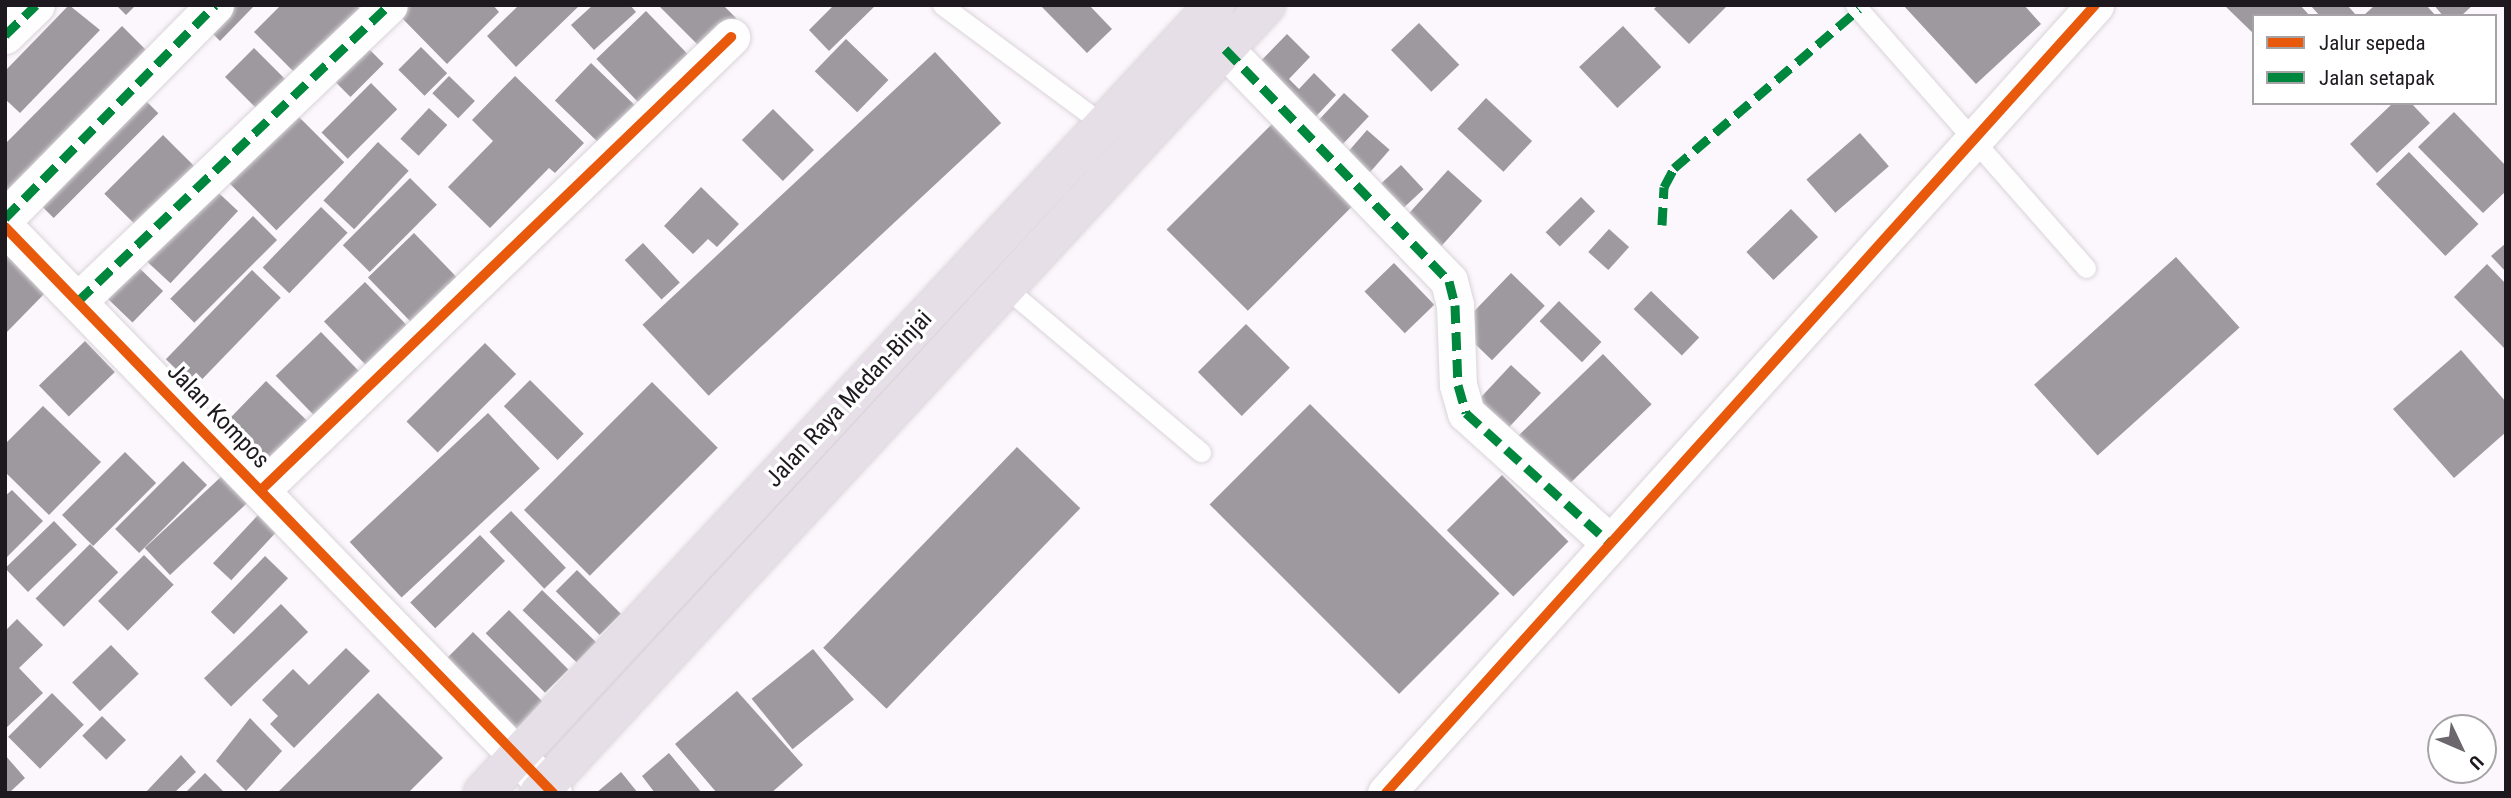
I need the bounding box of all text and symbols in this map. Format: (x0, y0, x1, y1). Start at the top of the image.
legend (2252, 14, 2497, 105)
text: Jalur sepeda (2319, 31, 2426, 55)
text: Jalan setapak (2319, 66, 2435, 90)
street label: Jalan Raya Medan-Binjai (760, 305, 938, 493)
street label: Jalan Kompos (161, 357, 275, 475)
north arrow (2427, 714, 2497, 784)
text: U (2464, 751, 2488, 774)

